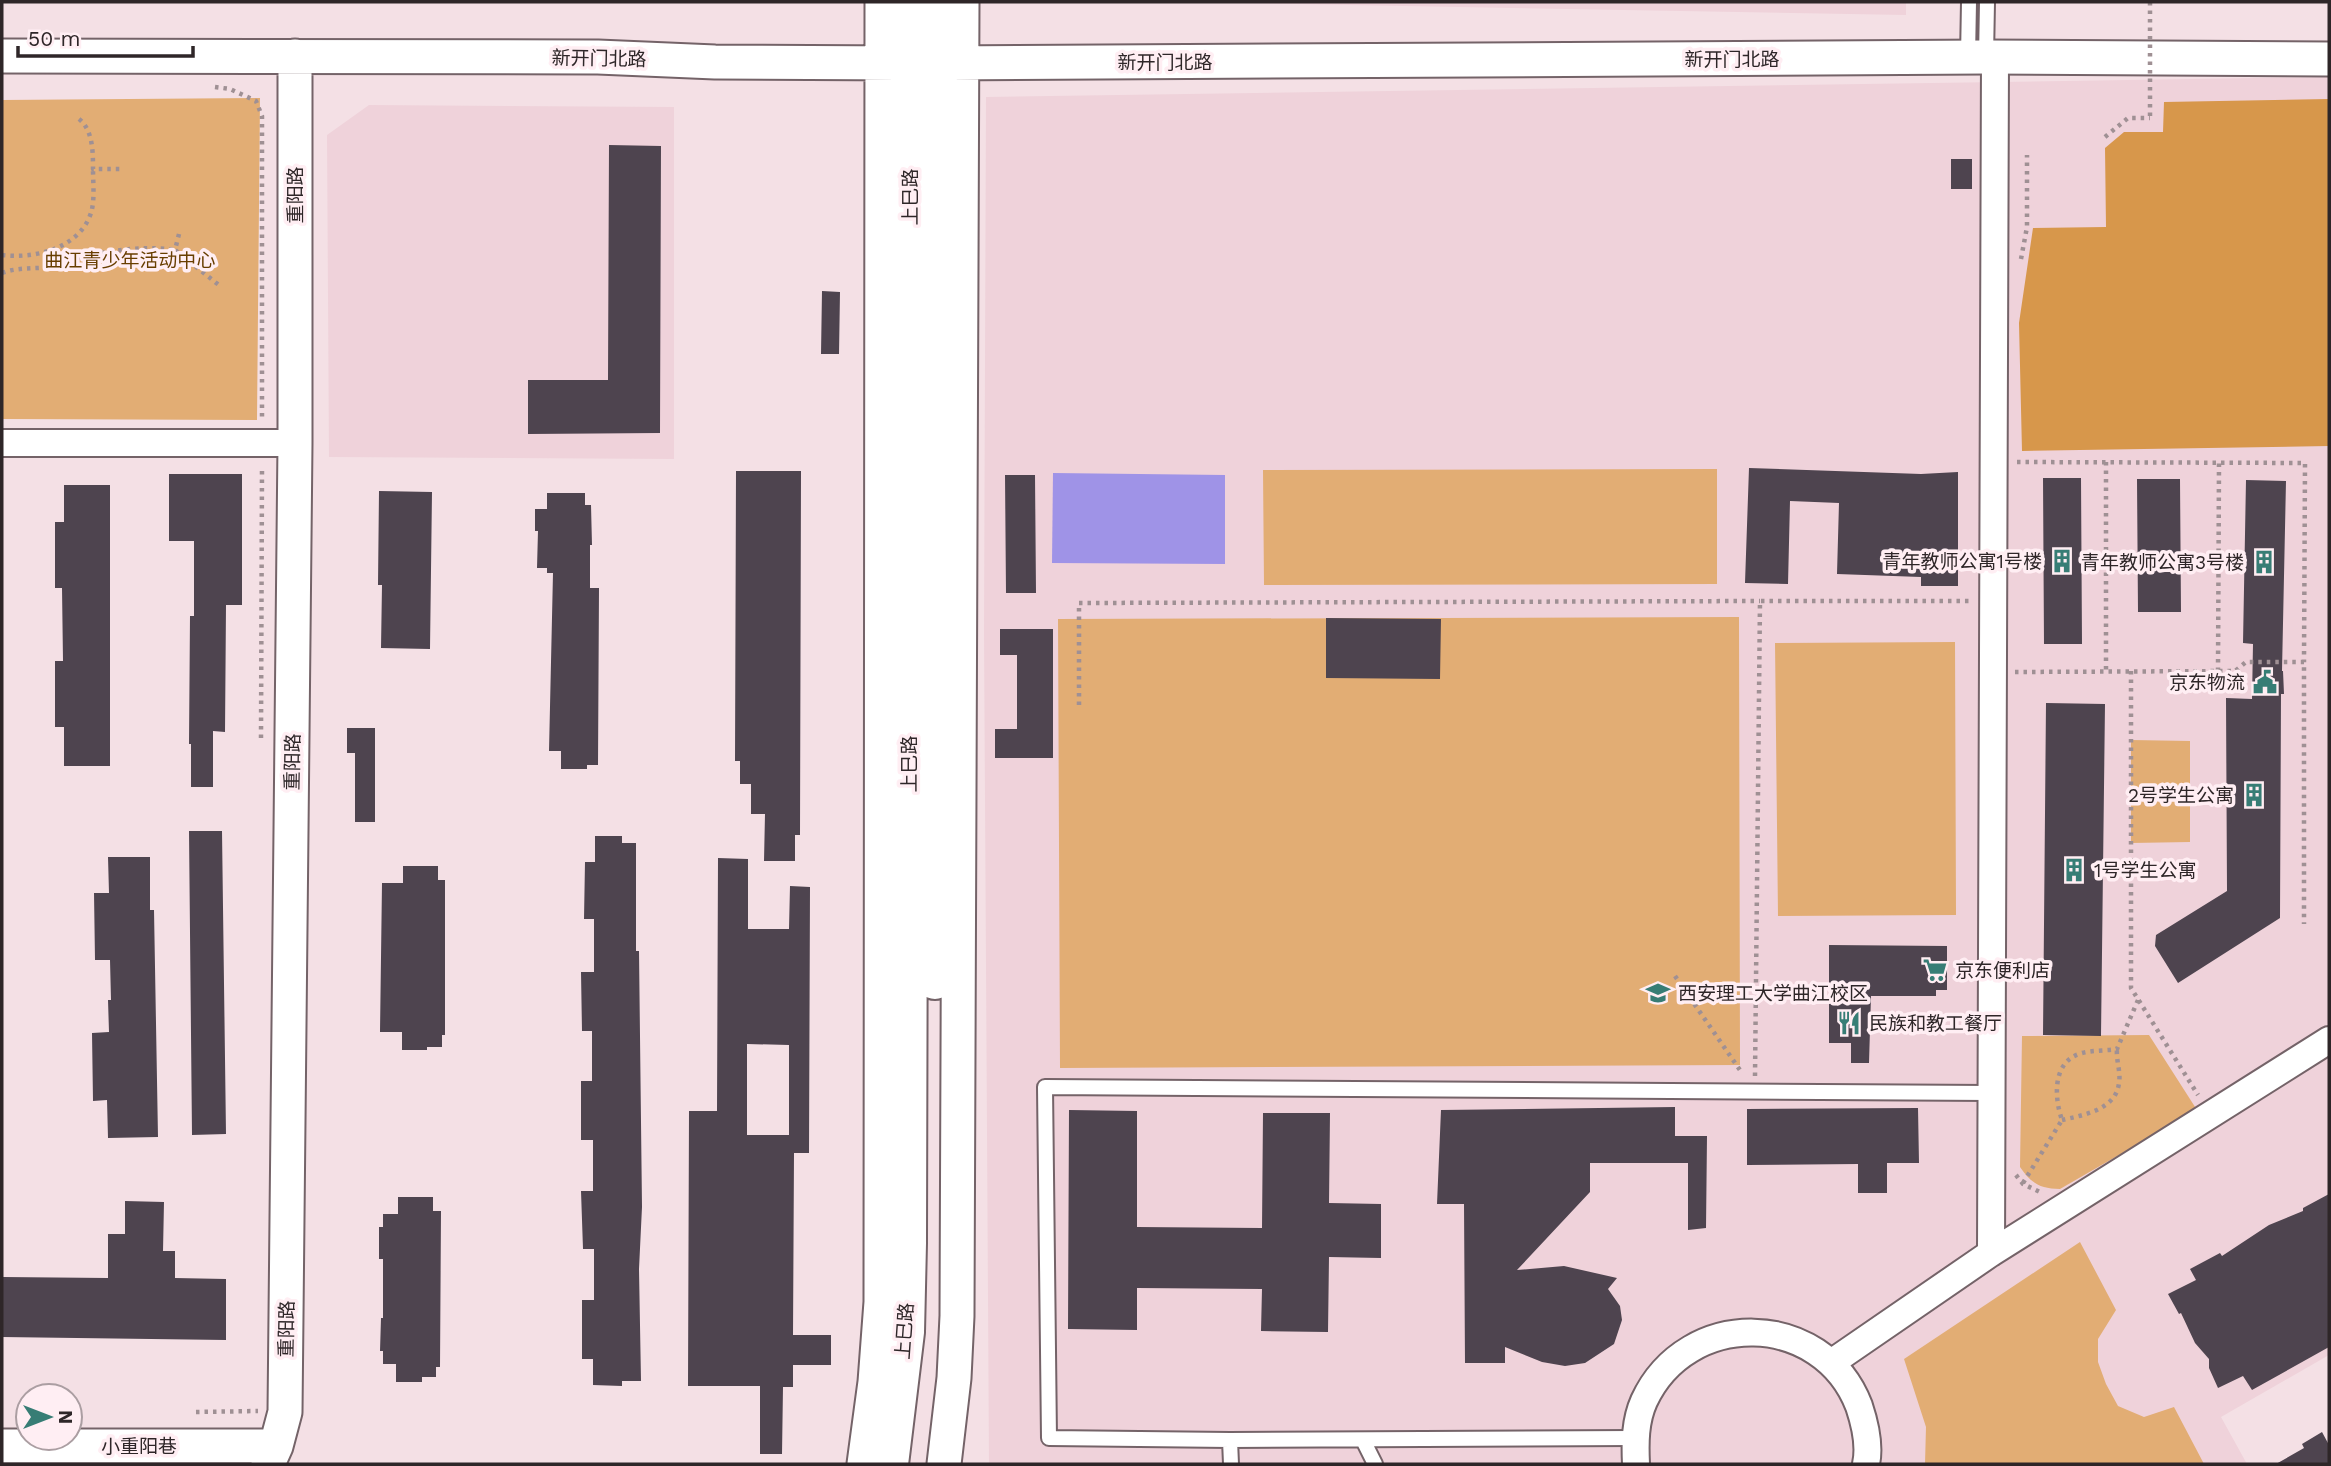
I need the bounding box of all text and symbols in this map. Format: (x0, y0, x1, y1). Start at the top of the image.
scale bar (18, 14, 192, 58)
text: 50 m (28, 26, 80, 51)
street label: 新开门北路 (551, 46, 647, 71)
street label: 新开门北路 (1684, 48, 1780, 71)
street label: 新开门北路 (1117, 51, 1213, 74)
street label: 重阳路 (284, 166, 307, 224)
street label: 上巳路 (899, 168, 922, 226)
park label: 曲江青少年活动中心 (44, 249, 216, 272)
building icon: 青年教师公寓1号楼 (2048, 547, 2076, 575)
building icon: 青年教师公寓3号楼 (2250, 548, 2278, 576)
place label: 青年教师公寓1号楼 (1883, 550, 2042, 573)
place label: 青年教师公寓3号楼 (2081, 551, 2244, 574)
public building icon: 京东物流 (2251, 668, 2279, 696)
place label: 京东物流 (2169, 671, 2245, 694)
street label: 重阳路 (281, 733, 304, 791)
street label: 上巳路 (898, 735, 921, 793)
building icon: 2号学生公寓 (2240, 781, 2268, 809)
place label: 2号学生公寓 (2128, 784, 2234, 807)
building icon: 1号学生公寓 (2060, 856, 2088, 884)
place label: 1号学生公寓 (2094, 859, 2196, 882)
supermarket icon: 京东便利店 (1921, 956, 1949, 984)
place label: 京东便利店 (1955, 959, 2050, 982)
school or university icon: 西安理工大学曲江校区 (1644, 979, 1672, 1007)
place label: 西安理工大学曲江校区 (1678, 982, 1868, 1005)
restaurant icon: 民族和教工餐厅 (1835, 1009, 1863, 1037)
place label: 民族和教工餐厅 (1869, 1012, 2002, 1035)
street label: 重阳路 (275, 1300, 298, 1358)
street label: 上巳路 (891, 1302, 918, 1360)
north arrow (14, 1382, 84, 1452)
text: N (54, 1410, 77, 1424)
street label: 小重阳巷 (101, 1435, 177, 1458)

